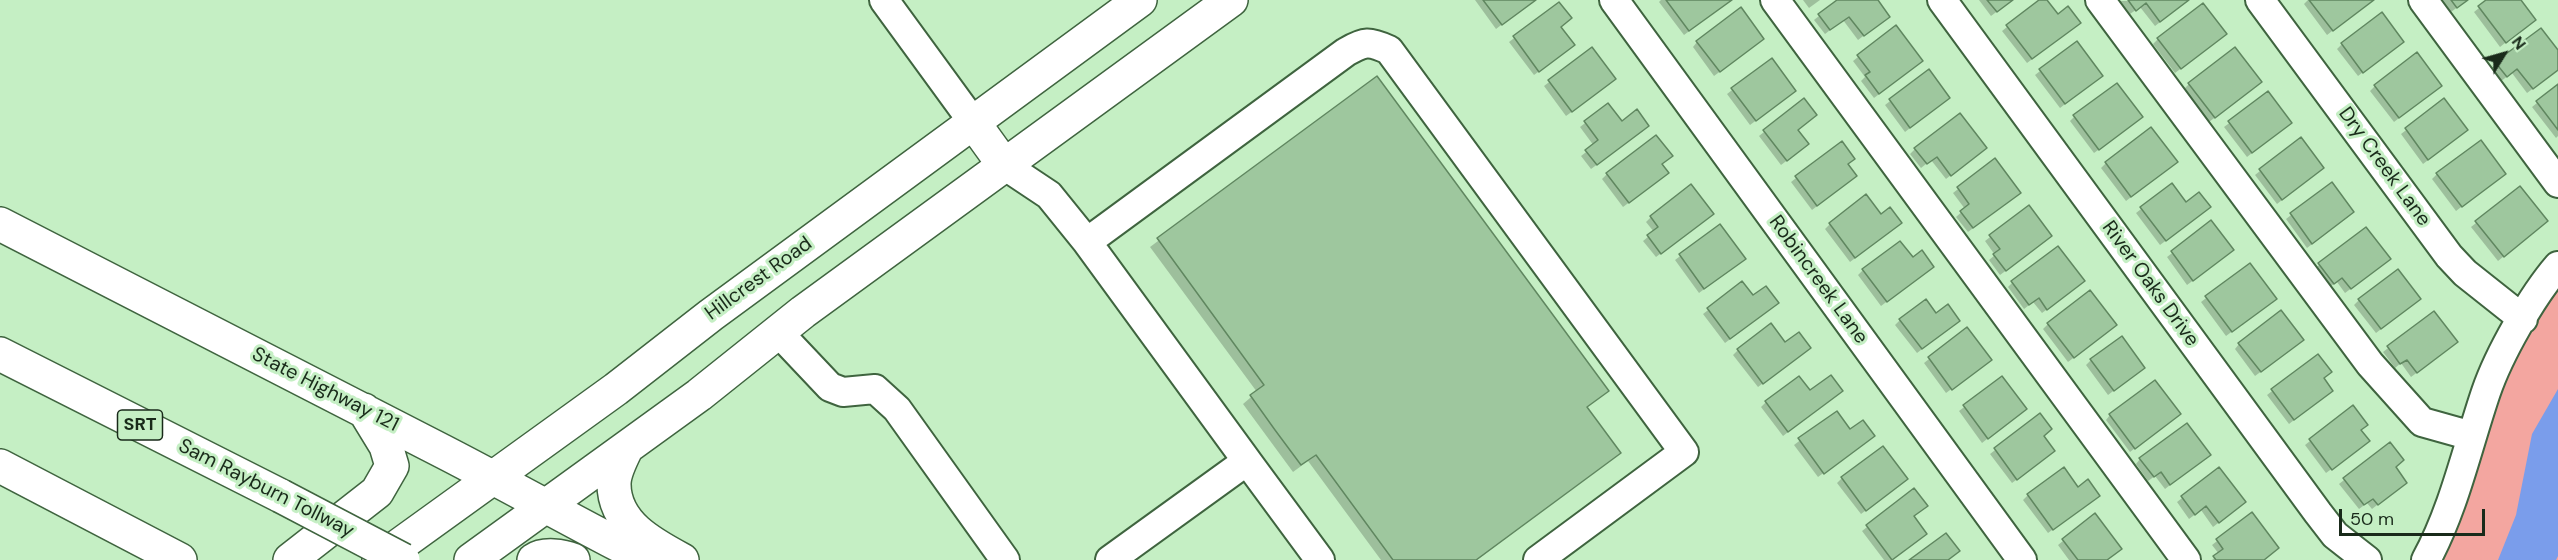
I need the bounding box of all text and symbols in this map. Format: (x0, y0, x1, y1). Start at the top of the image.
north arrow (2474, 24, 2534, 84)
text: N (2507, 32, 2531, 54)
street label: Dry Creek Lane (2333, 103, 2435, 231)
street label: Robincreek Lane (1763, 211, 1873, 349)
street label: River Oaks Drive (2096, 217, 2204, 351)
street label: Hillcrest Road (701, 232, 817, 326)
street label: State Highway 121 (248, 343, 402, 437)
road number: SRT (118, 410, 162, 440)
street label: Sam Rayburn Tollway (174, 434, 358, 544)
scale bar (2342, 497, 2488, 535)
text: 50 m (2350, 507, 2394, 531)

